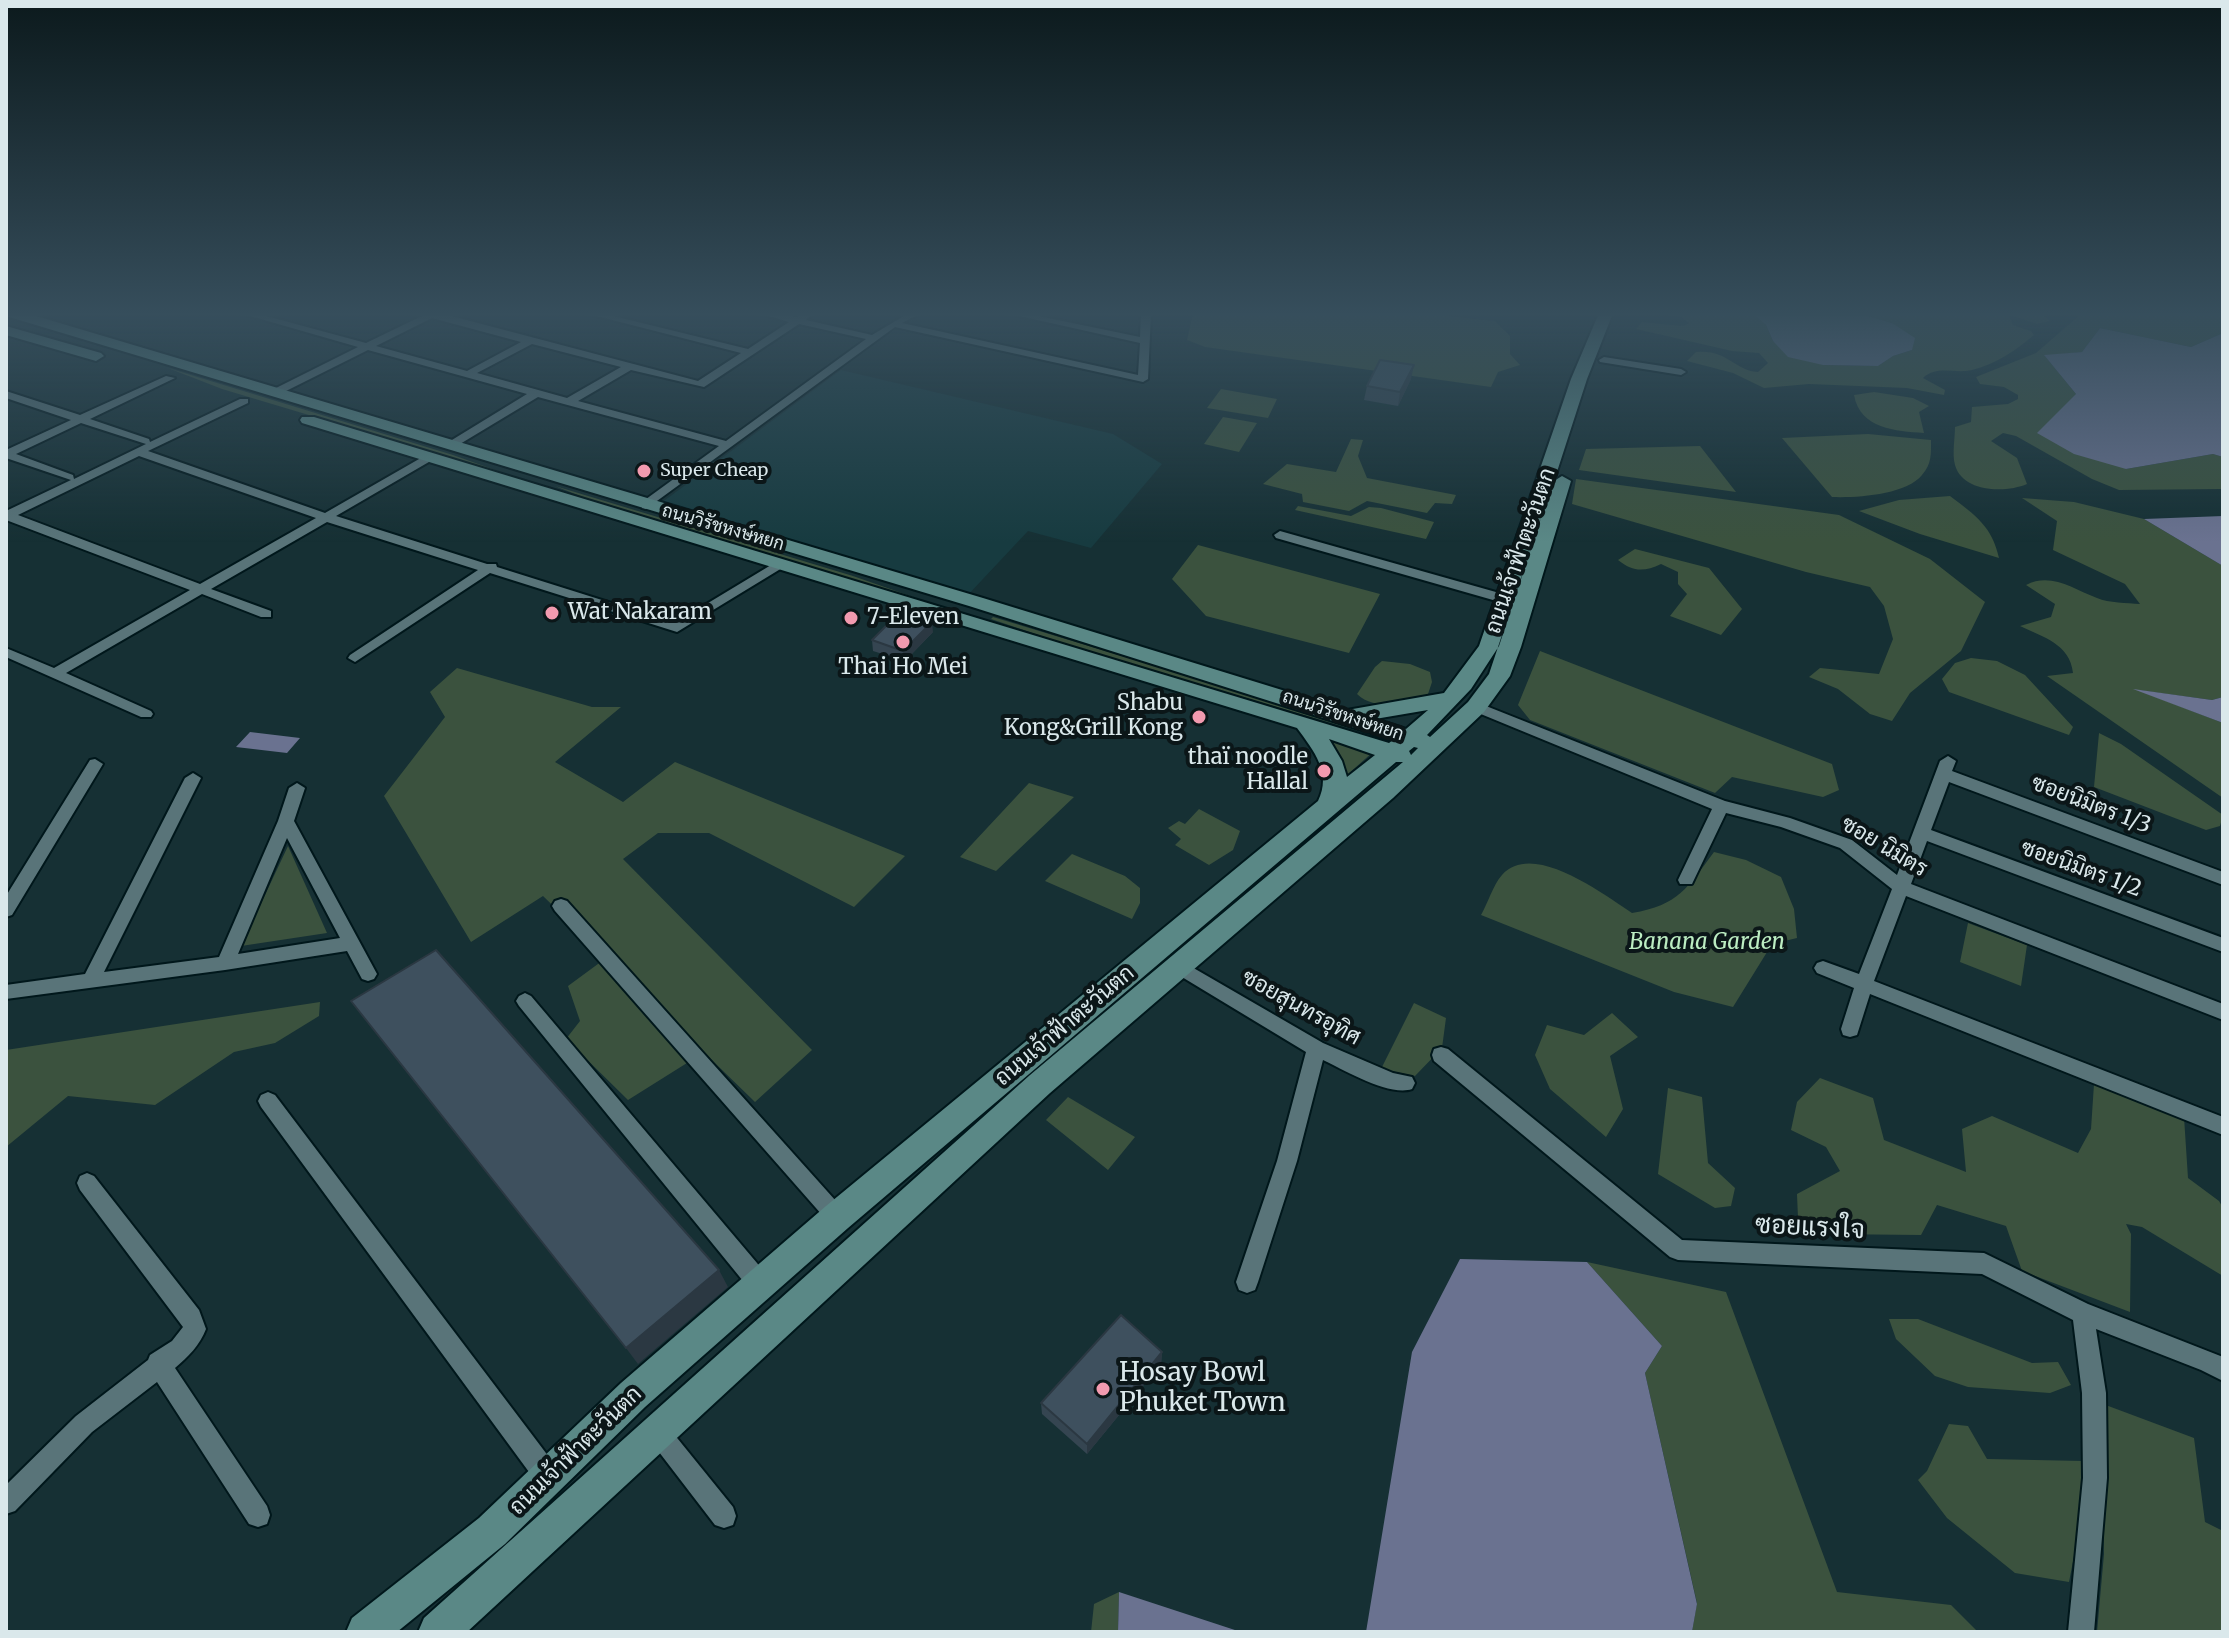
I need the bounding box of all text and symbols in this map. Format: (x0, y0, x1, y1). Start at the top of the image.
place label: Super Cheap (660, 460, 768, 482)
marker: Super Cheap (635, 462, 653, 480)
street label: ถนนเจ้าฟ้าตะวันตก (1480, 465, 1562, 637)
street label: ถนนวิรัชหงษ์หยก (659, 500, 787, 556)
place label: Wat Nakaram (568, 600, 712, 626)
marker: Wat Nakaram (543, 604, 561, 622)
place label: 7-Eleven (867, 605, 959, 631)
marker: 7-Eleven (842, 609, 860, 627)
marker: Thai Ho Mei (894, 633, 912, 651)
place label: Thai Ho Mei (838, 655, 968, 681)
street label: ถนนวิรัชหงษ์หยก (1280, 686, 1406, 746)
place label: Shabu Kong&Grill Kong (1004, 691, 1183, 742)
marker: Shabu Kong&Grill Kong (1190, 708, 1208, 726)
place label: thaï noodle Hallal (1188, 745, 1308, 796)
marker: thaï noodle Hallal (1315, 762, 1333, 780)
street label: ซอยนิมิตร 1/3 (2027, 770, 2155, 840)
street label: ซอย นิมิตร (1836, 811, 1932, 883)
street label: ซอยนิมิตร 1/2 (2017, 835, 2145, 903)
park label: Banana Garden (1629, 930, 1785, 956)
street label: ถนนเจ้าฟ้าตะวันตก (990, 960, 1140, 1092)
street label: ซอยสุนทรอุทิศ (1237, 965, 1365, 1051)
street label: ซอยแรงใจ (1754, 1210, 1866, 1246)
place label: Hosay Bowl Phuket Town (1119, 1358, 1286, 1420)
marker: Hosay Bowl Phuket Town (1094, 1380, 1112, 1398)
street label: ถนนเจ้าฟ้าตะวันตก (504, 1381, 648, 1521)

